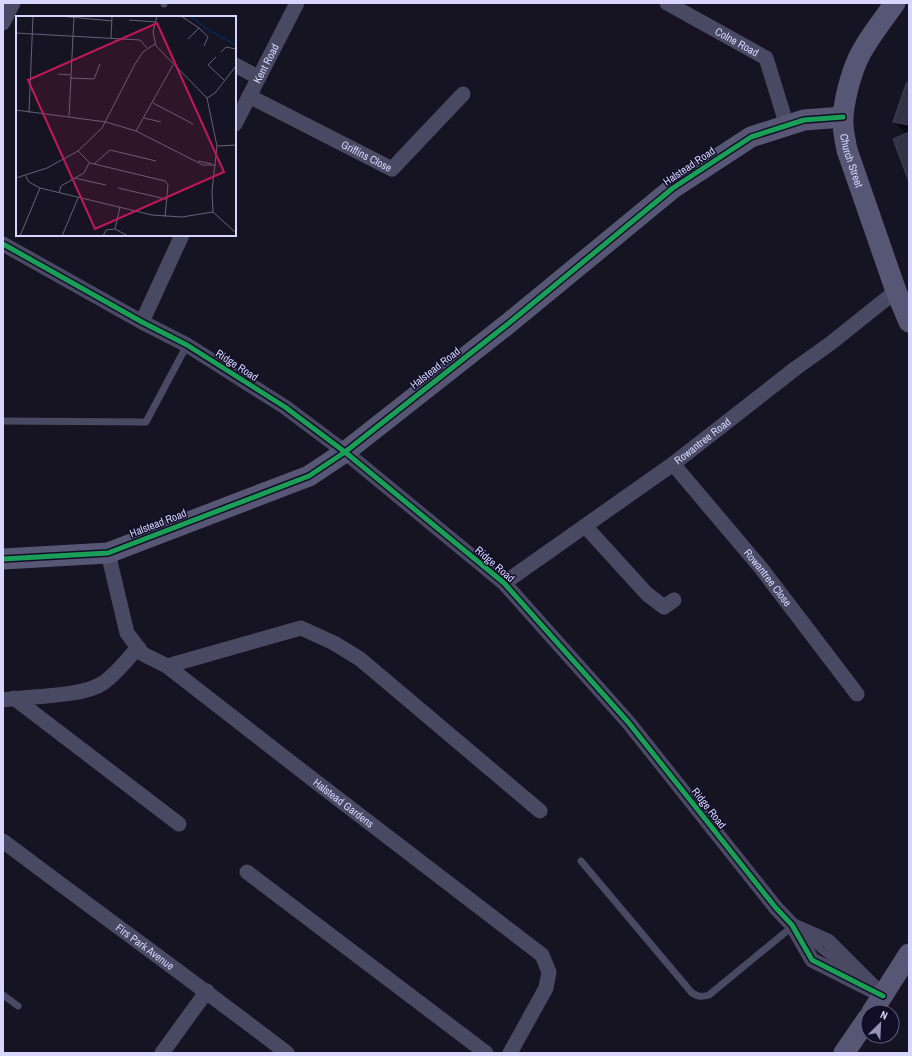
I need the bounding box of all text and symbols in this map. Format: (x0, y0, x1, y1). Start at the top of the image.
inset map (16, 16, 236, 236)
street label: Colne Road (713, 24, 761, 60)
street label: Kent Road (250, 41, 282, 86)
street label: Church Street (837, 132, 867, 190)
street label: Griffins Close (339, 137, 394, 175)
street label: Halstead Road (660, 144, 718, 188)
street label: Halstead Road (407, 344, 463, 392)
street label: Ridge Road (213, 346, 261, 384)
street label: Rowantree Road (671, 415, 733, 467)
street label: Halstead Road (128, 506, 188, 540)
street label: Ridge Road (472, 543, 518, 585)
street label: Rowantree Close (741, 546, 795, 609)
street label: Halstead Gardens (310, 775, 377, 831)
street label: Ridge Road (689, 785, 729, 831)
street label: Firs Park Avenue (113, 920, 177, 973)
north arrow (860, 1004, 900, 1044)
text: N (878, 1007, 890, 1023)

